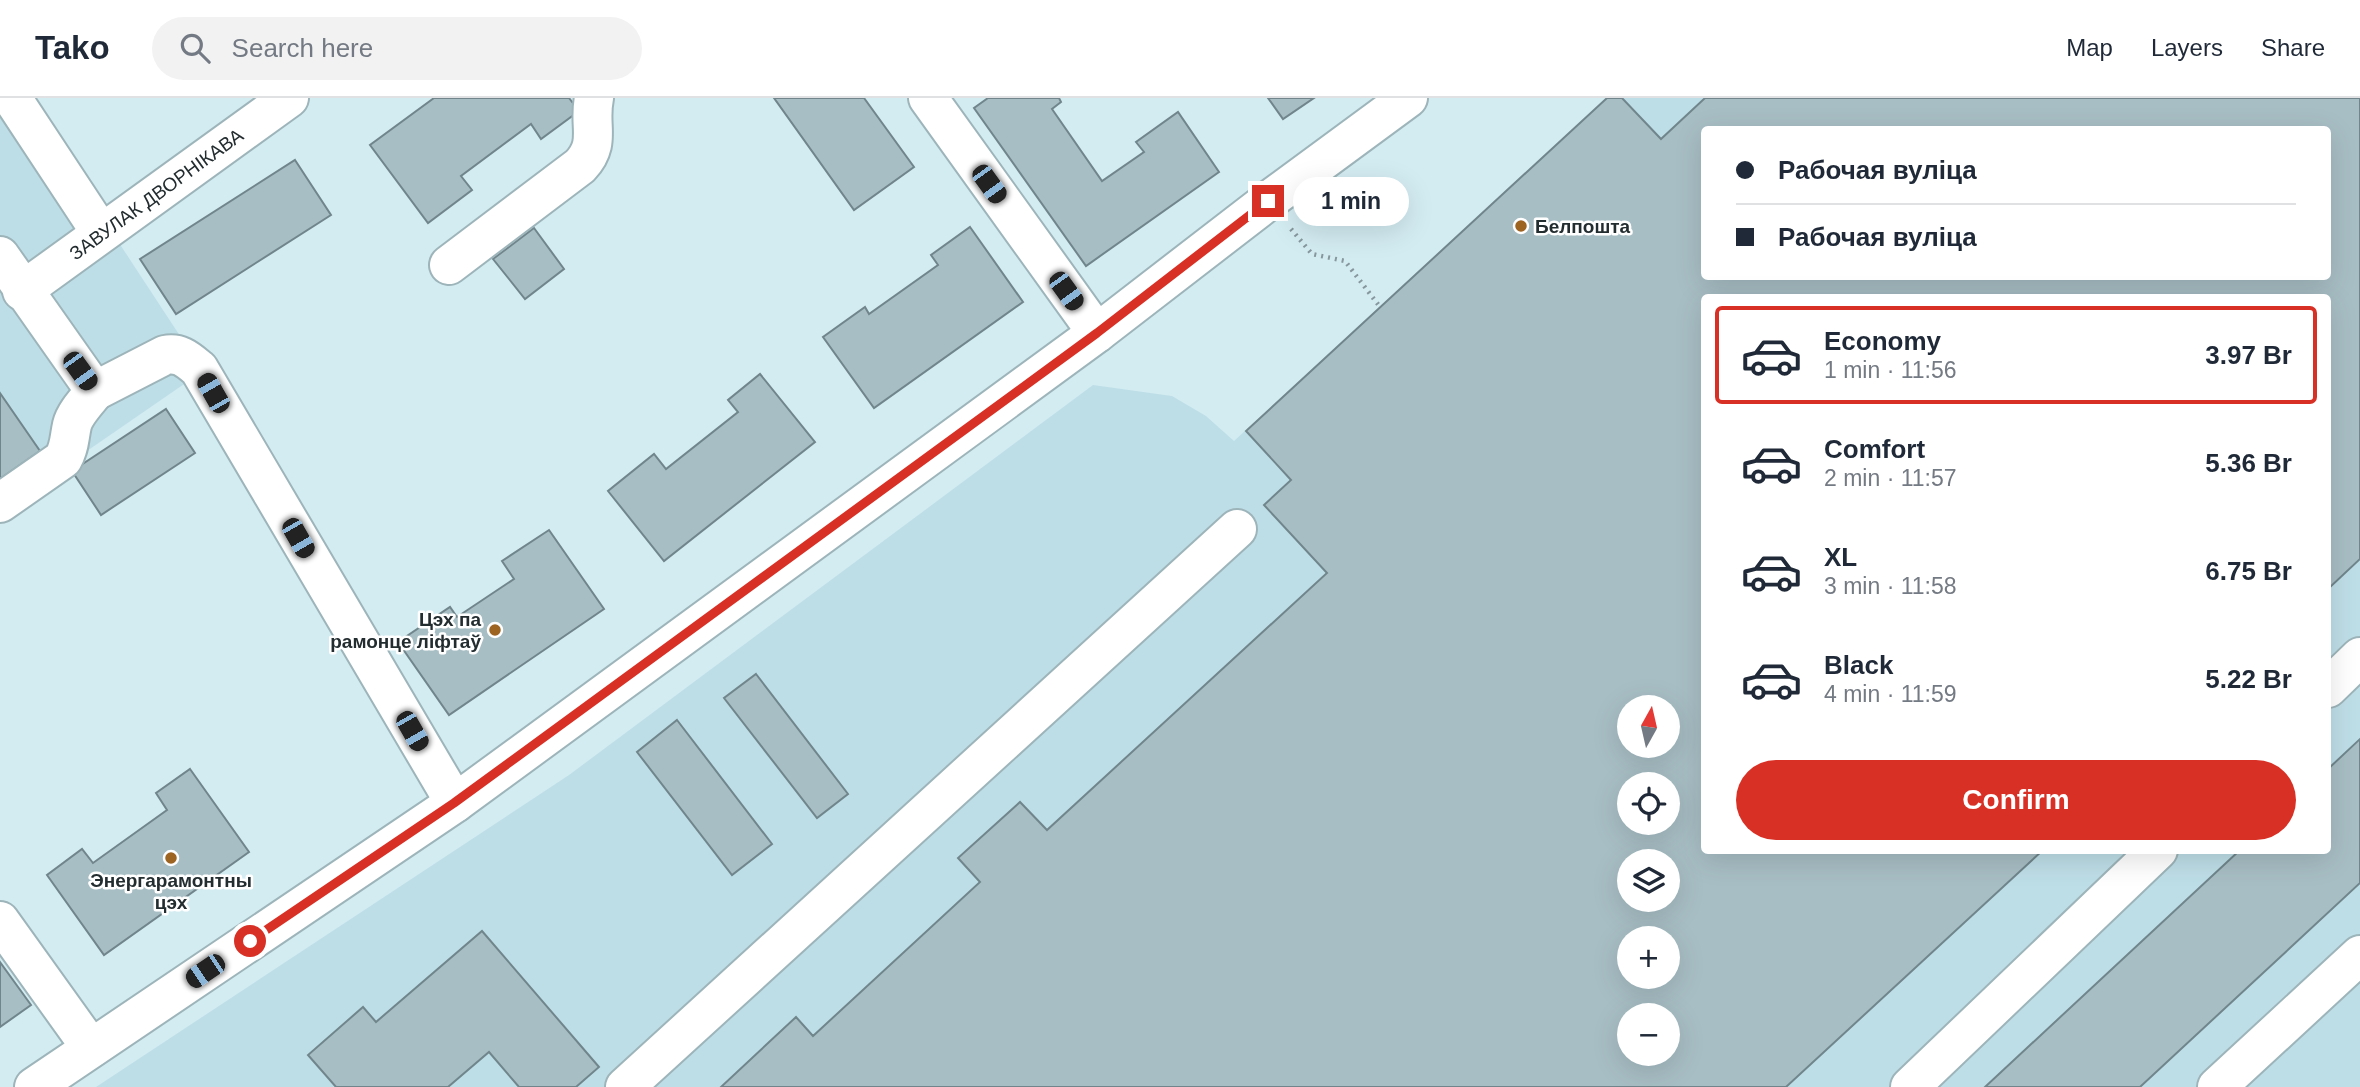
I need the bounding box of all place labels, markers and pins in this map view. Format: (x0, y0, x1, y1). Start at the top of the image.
place label: Белпошта (1535, 216, 1631, 237)
marker: Белпошта (1513, 218, 1529, 234)
place label: Цэх па рамонце ліфтаў (330, 609, 481, 652)
marker: Цэх па рамонце ліфтаў (487, 622, 503, 638)
marker: Энергарамонтны цэх (163, 850, 179, 866)
place label: Энергарамонтны цэх (90, 870, 252, 913)

